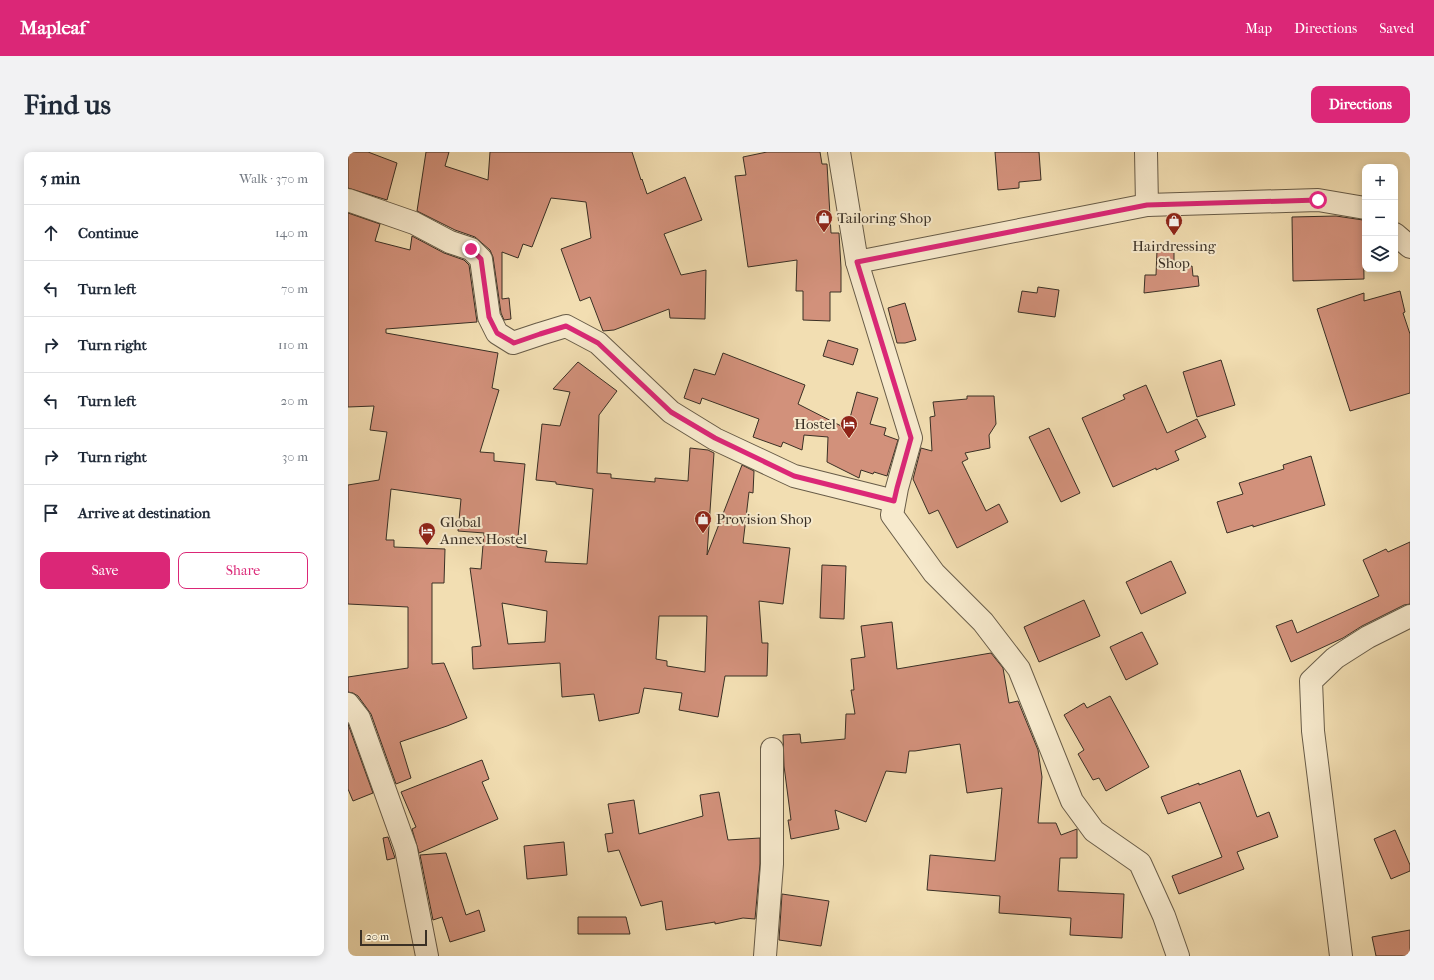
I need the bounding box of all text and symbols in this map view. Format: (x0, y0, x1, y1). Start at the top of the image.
text: Mapleaf (20, 17, 86, 39)
text: Map (1245, 20, 1272, 37)
text: Directions (1294, 20, 1357, 37)
text: Saved (1379, 20, 1414, 37)
button: Directions (1311, 86, 1410, 123)
text: Find us (24, 88, 111, 121)
map controls (1362, 164, 1398, 272)
button: + (1362, 164, 1398, 200)
text: 5 min (40, 168, 80, 188)
text: Walk · 370 m (239, 171, 308, 186)
route start (1309, 191, 1327, 209)
button: − (1362, 200, 1398, 236)
shop icon: Tailoring Shop (814, 208, 834, 233)
place label: Tailoring Shop (837, 209, 931, 227)
shop icon: Hairdressing Shop (1164, 211, 1184, 236)
icon: ahead (40, 222, 62, 244)
text: Continue (78, 224, 138, 242)
text: 140 m (275, 225, 308, 240)
button: layers (1362, 236, 1398, 272)
place label: Hairdressing Shop (1132, 237, 1217, 272)
route end (462, 240, 480, 258)
icon: left (40, 278, 62, 300)
text: Turn left (78, 280, 136, 298)
text: 70 m (281, 281, 308, 296)
icon: right (40, 334, 62, 356)
text: Turn right (78, 336, 147, 354)
text: 110 m (278, 337, 308, 352)
icon: left (40, 390, 62, 412)
text: Turn left (78, 392, 136, 410)
text: 20 m (281, 393, 308, 408)
hotel icon: Hostel (839, 414, 859, 439)
place label: Hostel (794, 415, 836, 433)
icon: right (40, 446, 62, 468)
text: Turn right (78, 448, 147, 466)
text: 30 m (282, 449, 308, 464)
icon: arrive (40, 502, 62, 524)
text: Arrive at destination (78, 504, 210, 522)
shop icon: Provision Shop (693, 509, 713, 534)
place label: Provision Shop (716, 510, 812, 528)
place label: Global Annex Hostel (439, 513, 527, 548)
hotel icon: Global Annex Hostel (417, 521, 437, 546)
button: Save (40, 552, 170, 589)
button: Share (178, 552, 308, 589)
scale bar (360, 928, 427, 947)
text: 20 m (366, 930, 389, 943)

